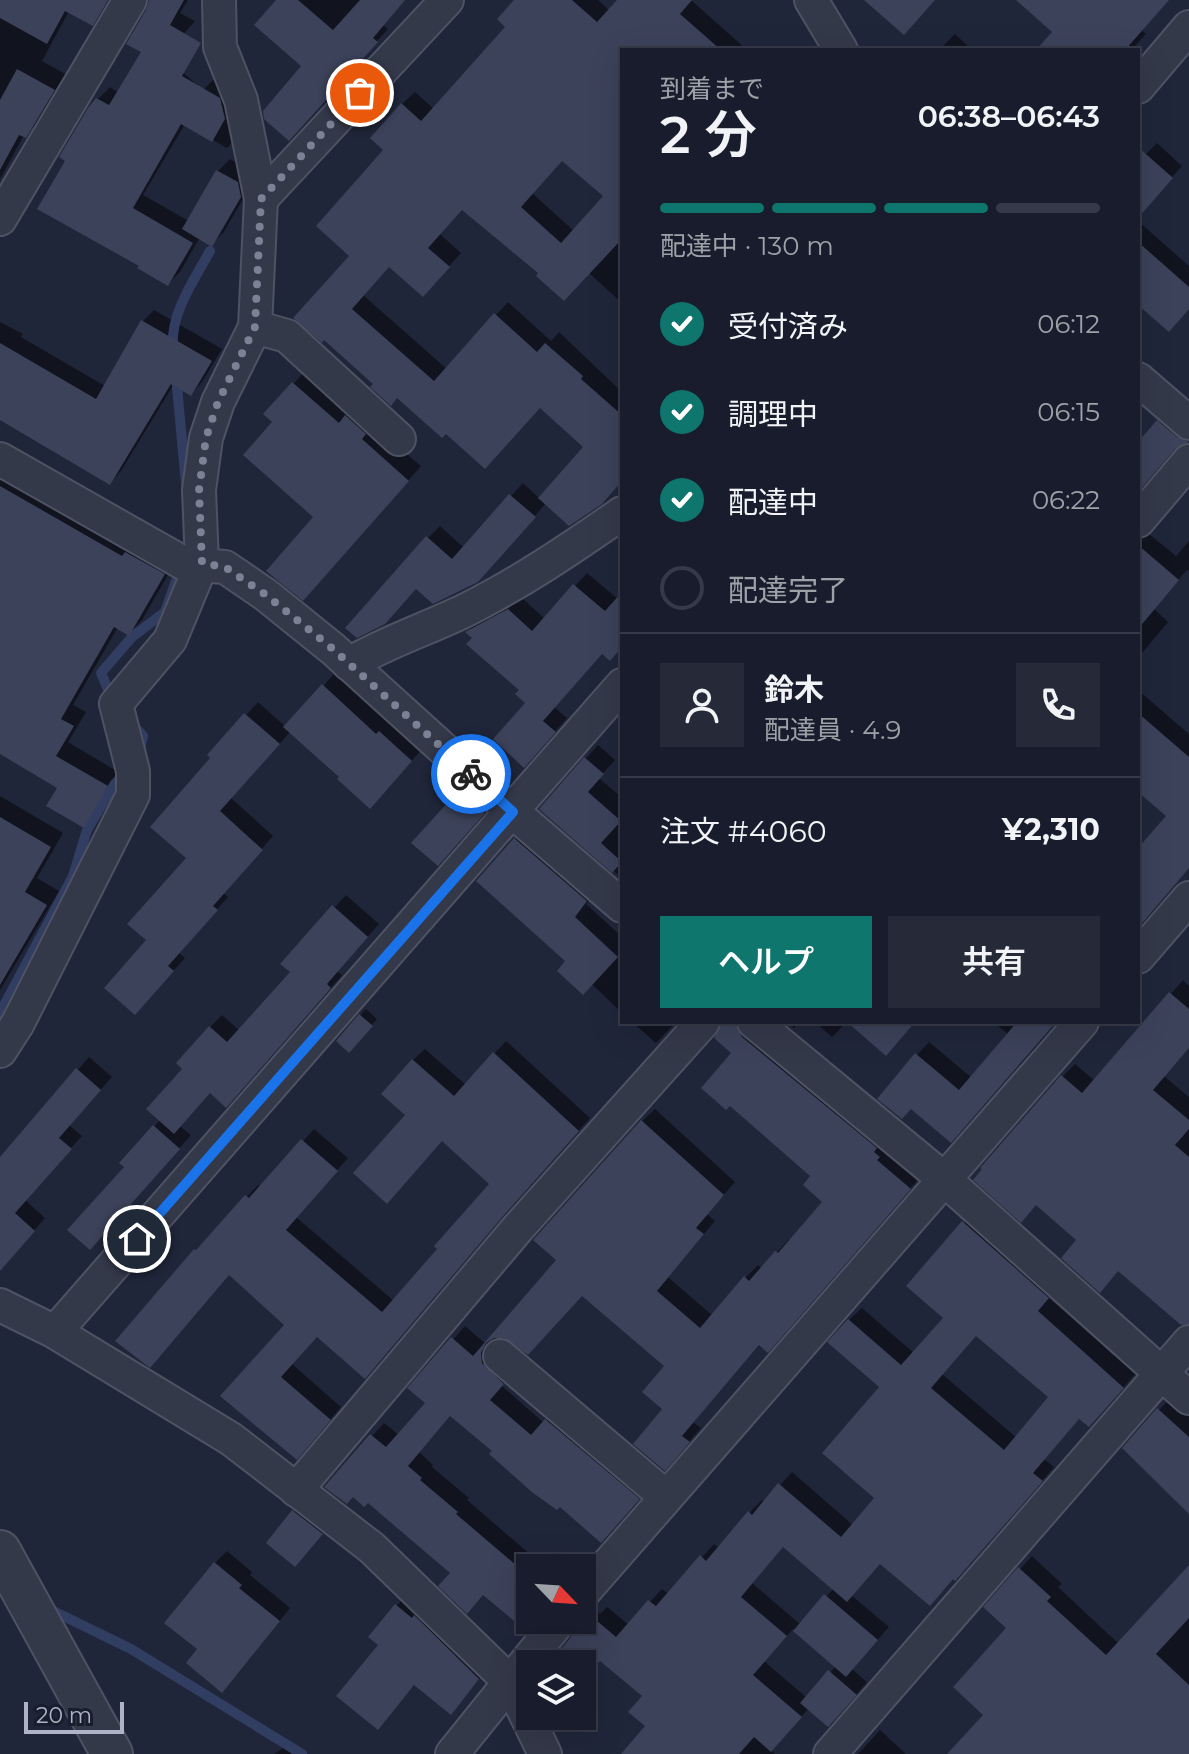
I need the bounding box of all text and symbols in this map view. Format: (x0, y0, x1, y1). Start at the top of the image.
pin (326, 59, 394, 127)
icon: bag (338, 71, 382, 115)
text: 到着まで (660, 73, 764, 105)
text: 06:38–06:43 (918, 98, 1100, 135)
text: 2 分 (660, 103, 757, 166)
text: 配達中 · 130 m (660, 230, 834, 262)
icon: check (660, 302, 704, 346)
text: 受付済み (728, 308, 848, 345)
text: 06:12 (1037, 308, 1100, 340)
icon: check (660, 390, 704, 434)
text: 調理中 (728, 396, 818, 433)
text: 06:15 (1037, 396, 1100, 428)
icon: check (660, 478, 704, 522)
text: 配達中 (728, 484, 818, 521)
text: 06:22 (1032, 484, 1100, 516)
text: 配達完了 (728, 572, 848, 609)
button: person (660, 663, 744, 747)
button: phone (1016, 663, 1100, 747)
text: 鈴木 (764, 671, 824, 708)
text: 配達員 · 4.9 (764, 714, 901, 746)
courier (431, 734, 511, 814)
icon: bike (449, 752, 493, 796)
text: ¥2,310 (1002, 811, 1100, 848)
text: 注文 #4060 (660, 813, 827, 850)
button: ヘルプ (660, 916, 872, 1008)
button: 共有 (888, 916, 1100, 1008)
pin (103, 1205, 171, 1273)
icon: home (115, 1217, 159, 1261)
north arrow (516, 1554, 596, 1634)
map controls (516, 1554, 596, 1730)
button: layers (516, 1650, 596, 1730)
scale bar (24, 1698, 124, 1734)
text: 20 m (36, 1702, 92, 1729)

